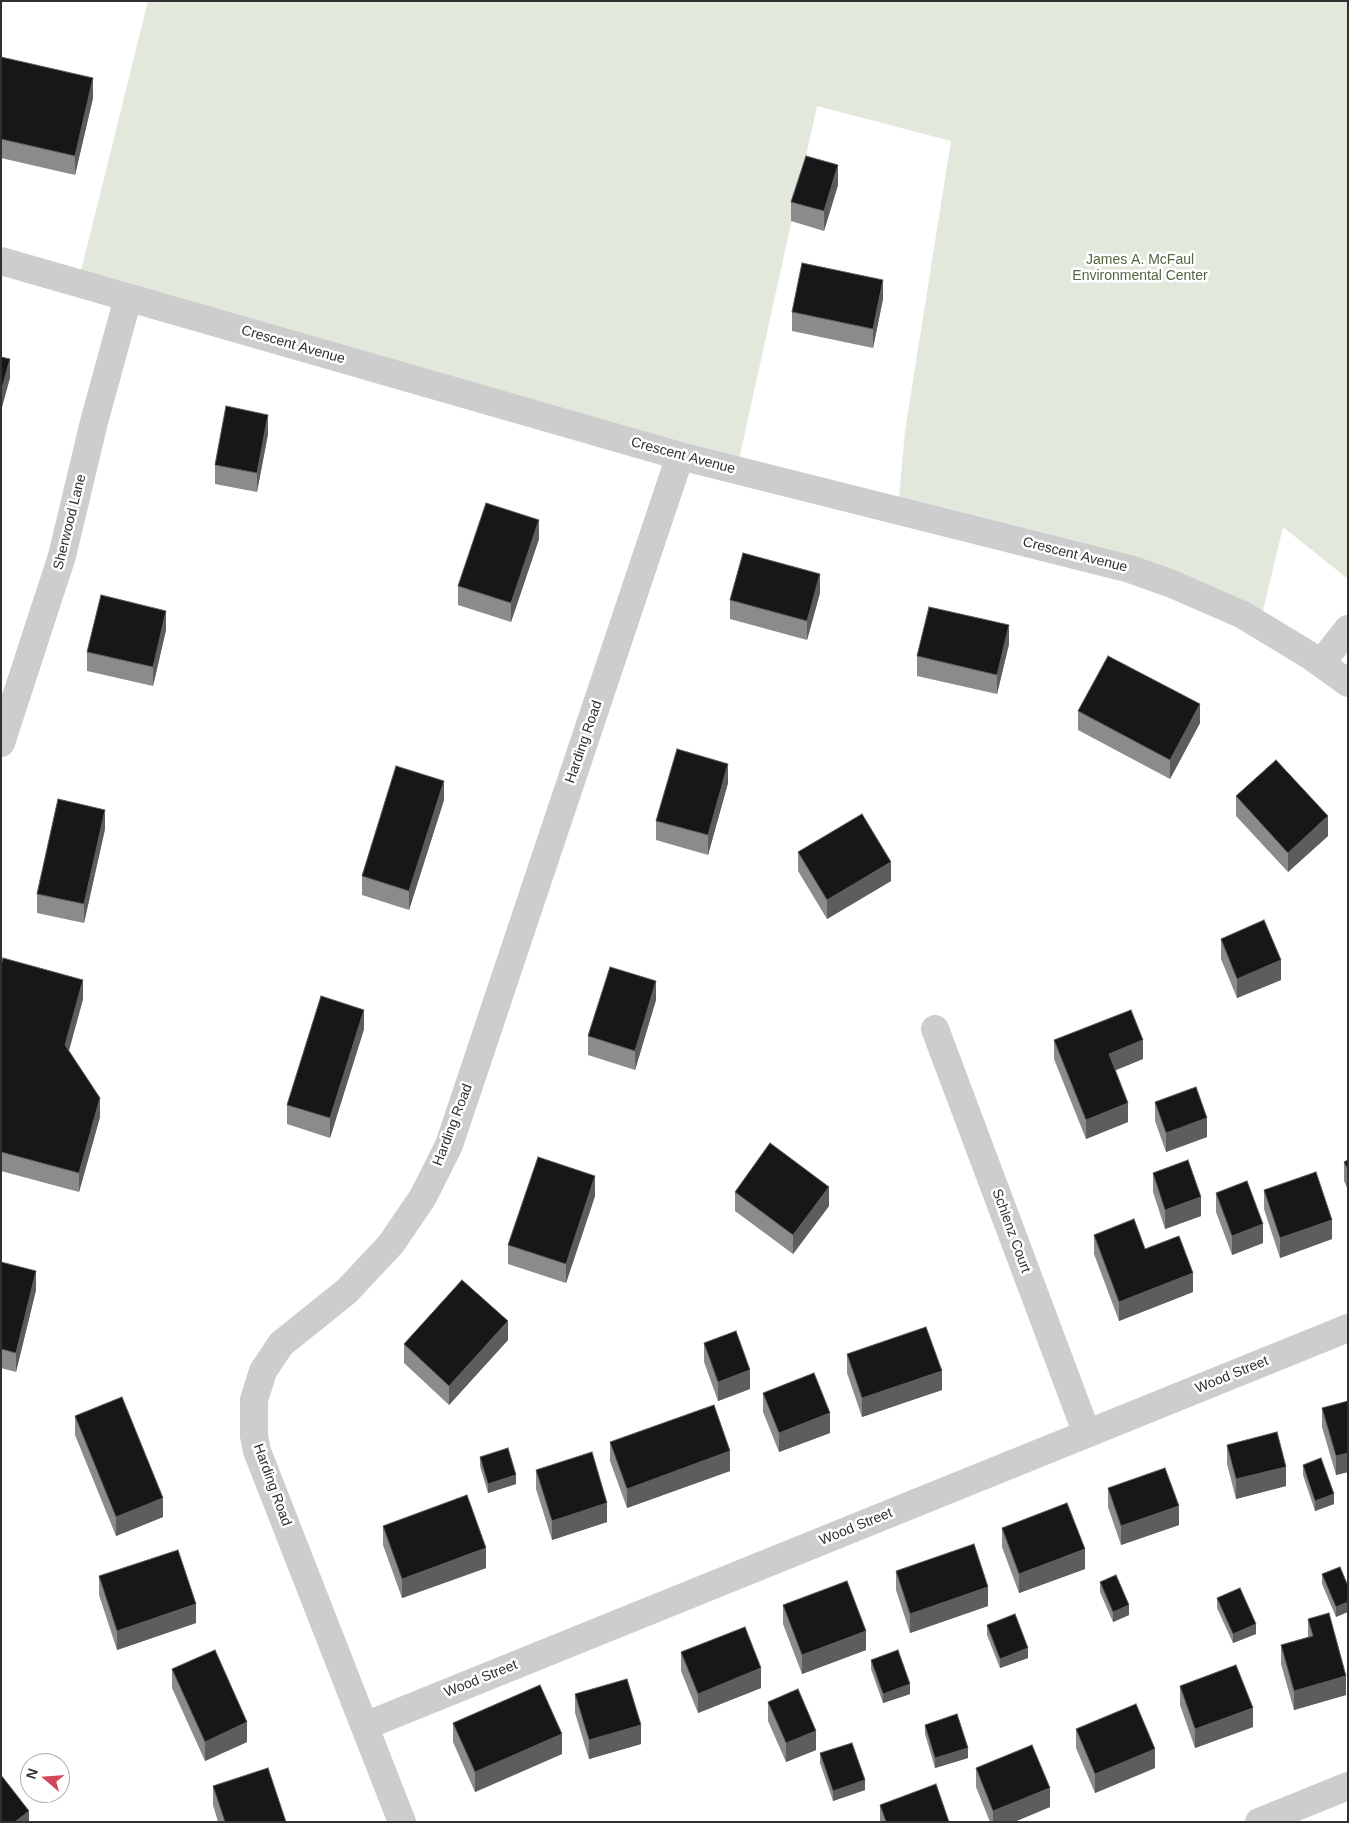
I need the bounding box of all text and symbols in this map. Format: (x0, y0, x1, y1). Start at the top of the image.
park label: James A. McFaul Environmental Center (1072, 252, 1208, 284)
street label: Crescent Avenue (239, 322, 347, 368)
street label: Crescent Avenue (629, 434, 737, 478)
street label: Sherwood Lane (50, 472, 90, 572)
street label: Crescent Avenue (1021, 534, 1129, 576)
street label: Harding Road (562, 698, 606, 786)
street label: Harding Road (430, 1082, 476, 1168)
street label: Schlenz Court (988, 1187, 1034, 1275)
street label: Wood Street (1193, 1353, 1271, 1397)
street label: Harding Road (249, 1442, 295, 1528)
street label: Wood Street (817, 1505, 895, 1549)
street label: Wood Street (442, 1657, 520, 1701)
north arrow (20, 1753, 70, 1803)
text: N (23, 1766, 41, 1781)

